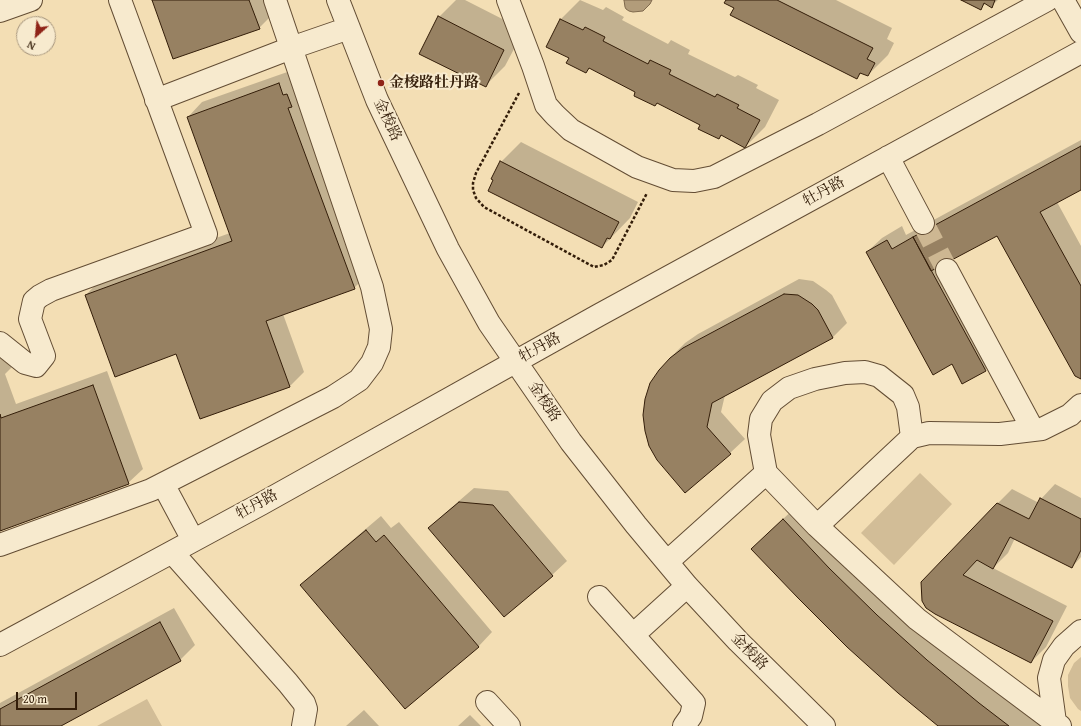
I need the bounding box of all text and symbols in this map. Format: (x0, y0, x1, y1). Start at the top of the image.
north arrow (16, 16, 56, 56)
text: N (24, 37, 38, 55)
place label: 金梭路牡丹路 (389, 74, 479, 92)
marker: 金梭路牡丹路 (376, 78, 386, 88)
street label: 金梭路 (369, 96, 405, 144)
street label: 牡丹路 (800, 173, 848, 211)
street label: 牡丹路 (516, 329, 564, 367)
street label: 金梭路 (524, 378, 564, 426)
street label: 牡丹路 (233, 486, 281, 524)
street label: 金梭路 (727, 630, 771, 674)
scale bar (18, 684, 79, 710)
text: 20 m (23, 690, 47, 707)

